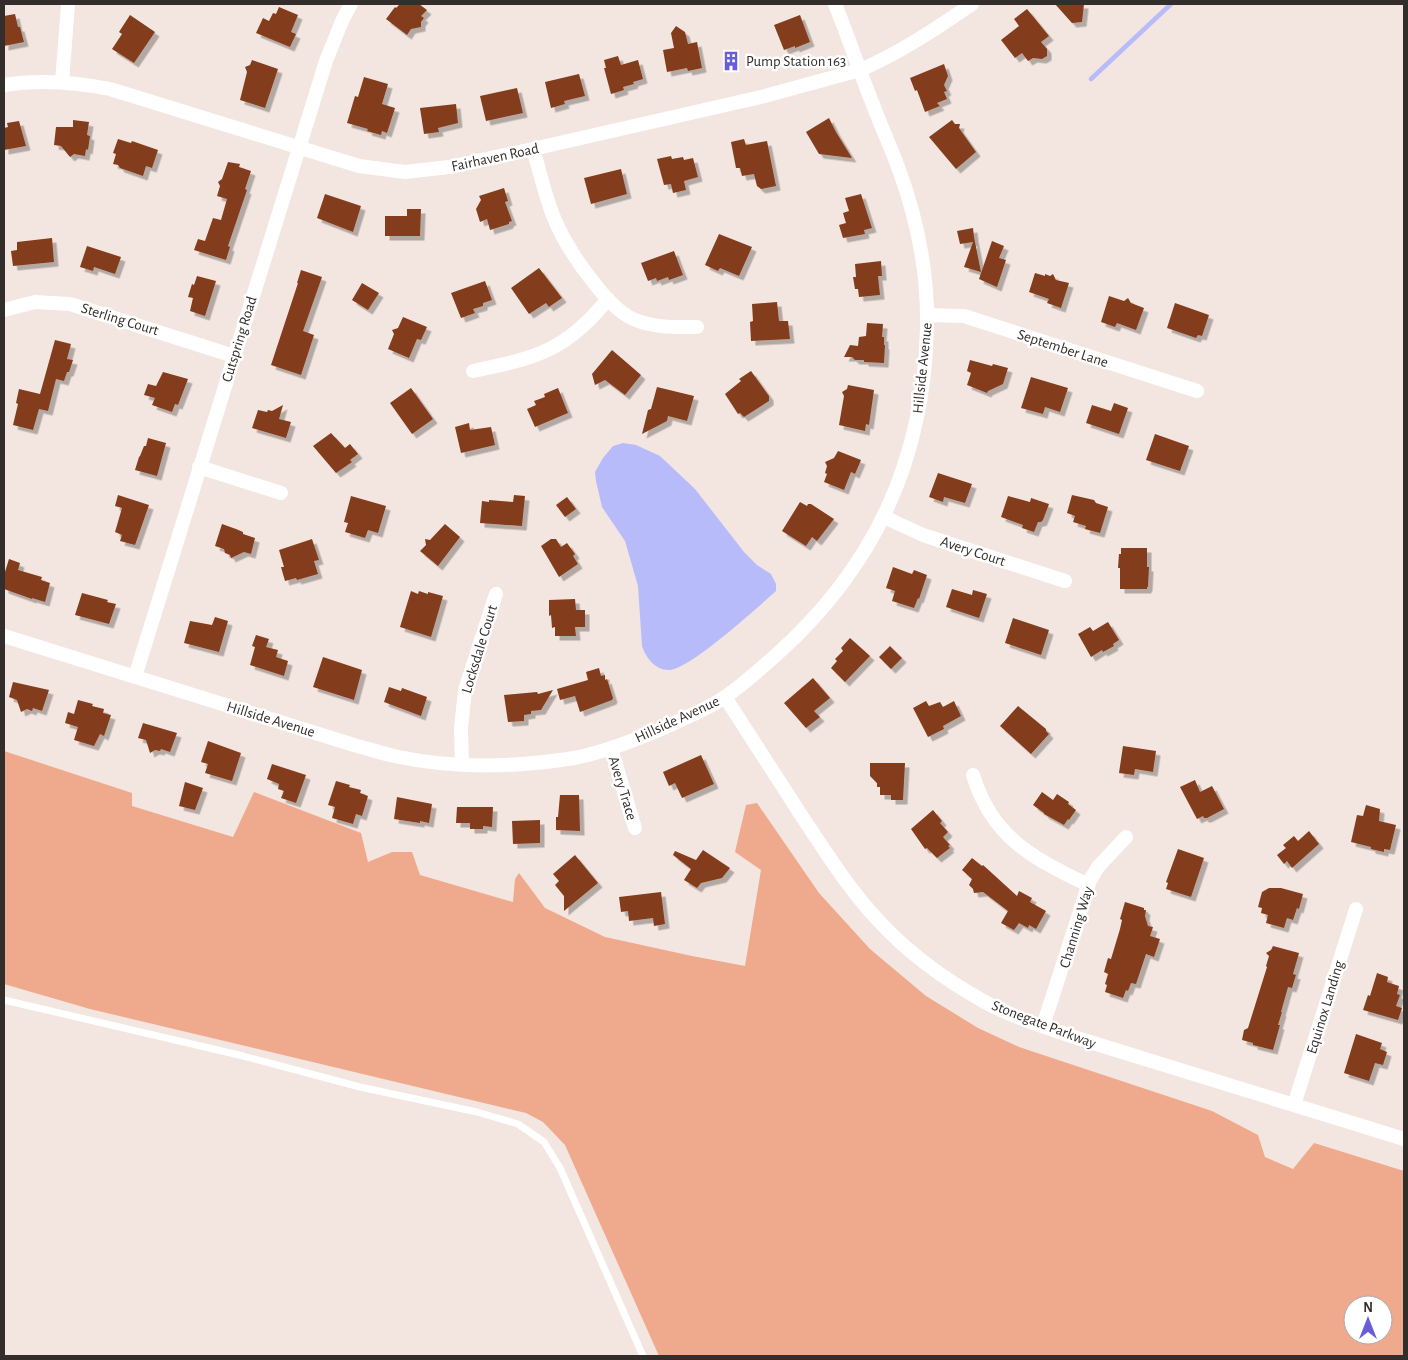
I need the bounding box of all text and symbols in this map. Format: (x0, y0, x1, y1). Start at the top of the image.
building icon: Pump Station 163 (720, 50, 742, 72)
place label: Pump Station 163 (746, 54, 846, 69)
street label: Fairhaven Road (450, 141, 540, 174)
street label: Cutspring Road (219, 294, 260, 384)
street label: Sterling Court (79, 301, 161, 338)
street label: Hillside Avenue (910, 322, 935, 414)
street label: September Lane (1016, 327, 1110, 370)
street label: Avery Court (939, 534, 1007, 569)
street label: Locksdale Court (459, 603, 500, 695)
street label: Hillside Avenue (633, 693, 722, 746)
street label: Hillside Avenue (225, 699, 317, 740)
street label: Avery Trace (606, 754, 639, 822)
street label: Channing Way (1057, 884, 1096, 970)
street label: Equinox Landing (1304, 958, 1347, 1056)
street label: Stonegate Parkway (990, 998, 1099, 1051)
north arrow (1343, 1295, 1393, 1345)
text: N (1363, 1301, 1373, 1315)

